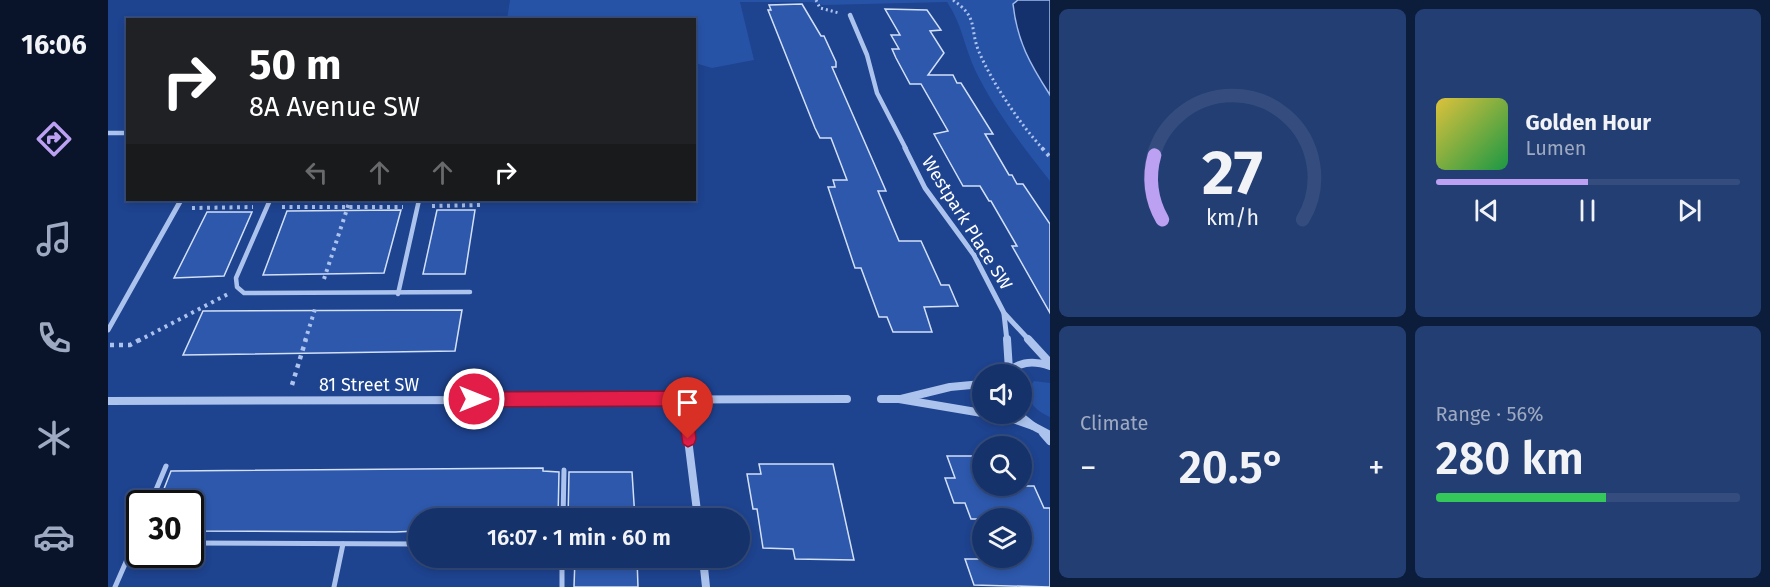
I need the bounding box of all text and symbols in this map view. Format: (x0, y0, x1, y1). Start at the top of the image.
text: 16:06 (21, 29, 87, 61)
text: 50 m (249, 40, 342, 90)
icon: right (150, 42, 228, 120)
text: 8A Avenue SW (249, 91, 420, 123)
text: Golden Hour (1526, 109, 1651, 136)
icon: directions (33, 118, 75, 160)
text: 27 (1202, 136, 1263, 211)
text: Lumen (1526, 136, 1587, 160)
street label: Westpark Place SW (917, 152, 1017, 294)
icon: left (300, 156, 333, 189)
icon: ahead (363, 156, 396, 189)
icon: ahead (426, 156, 459, 189)
icon: right (489, 156, 522, 189)
icon: previous (1470, 194, 1503, 227)
icon: pause (1571, 194, 1604, 227)
icon: next (1673, 194, 1706, 227)
text: km/h (1206, 205, 1259, 231)
icon: music (33, 218, 75, 260)
icon: phone (33, 317, 75, 359)
map controls (972, 364, 1032, 568)
button: sound (972, 364, 1032, 424)
position arrow (442, 367, 506, 431)
street label: 81 Street SW (319, 374, 419, 396)
pin (662, 377, 713, 439)
icon: arrive (671, 386, 704, 419)
text: Range · 56% (1436, 402, 1544, 426)
text: Climate (1080, 411, 1148, 435)
icon: climate (33, 417, 75, 459)
text: 280 km (1436, 432, 1584, 486)
button: search (972, 436, 1032, 496)
text: 20.5° (1179, 441, 1286, 495)
text: − (1080, 448, 1097, 488)
text: + (1368, 448, 1385, 488)
speed limit sign: 30 (126, 490, 204, 568)
button: layers (972, 508, 1032, 568)
icon: car (33, 516, 75, 558)
text: 16:07 · 1 min · 60 m (487, 524, 671, 551)

